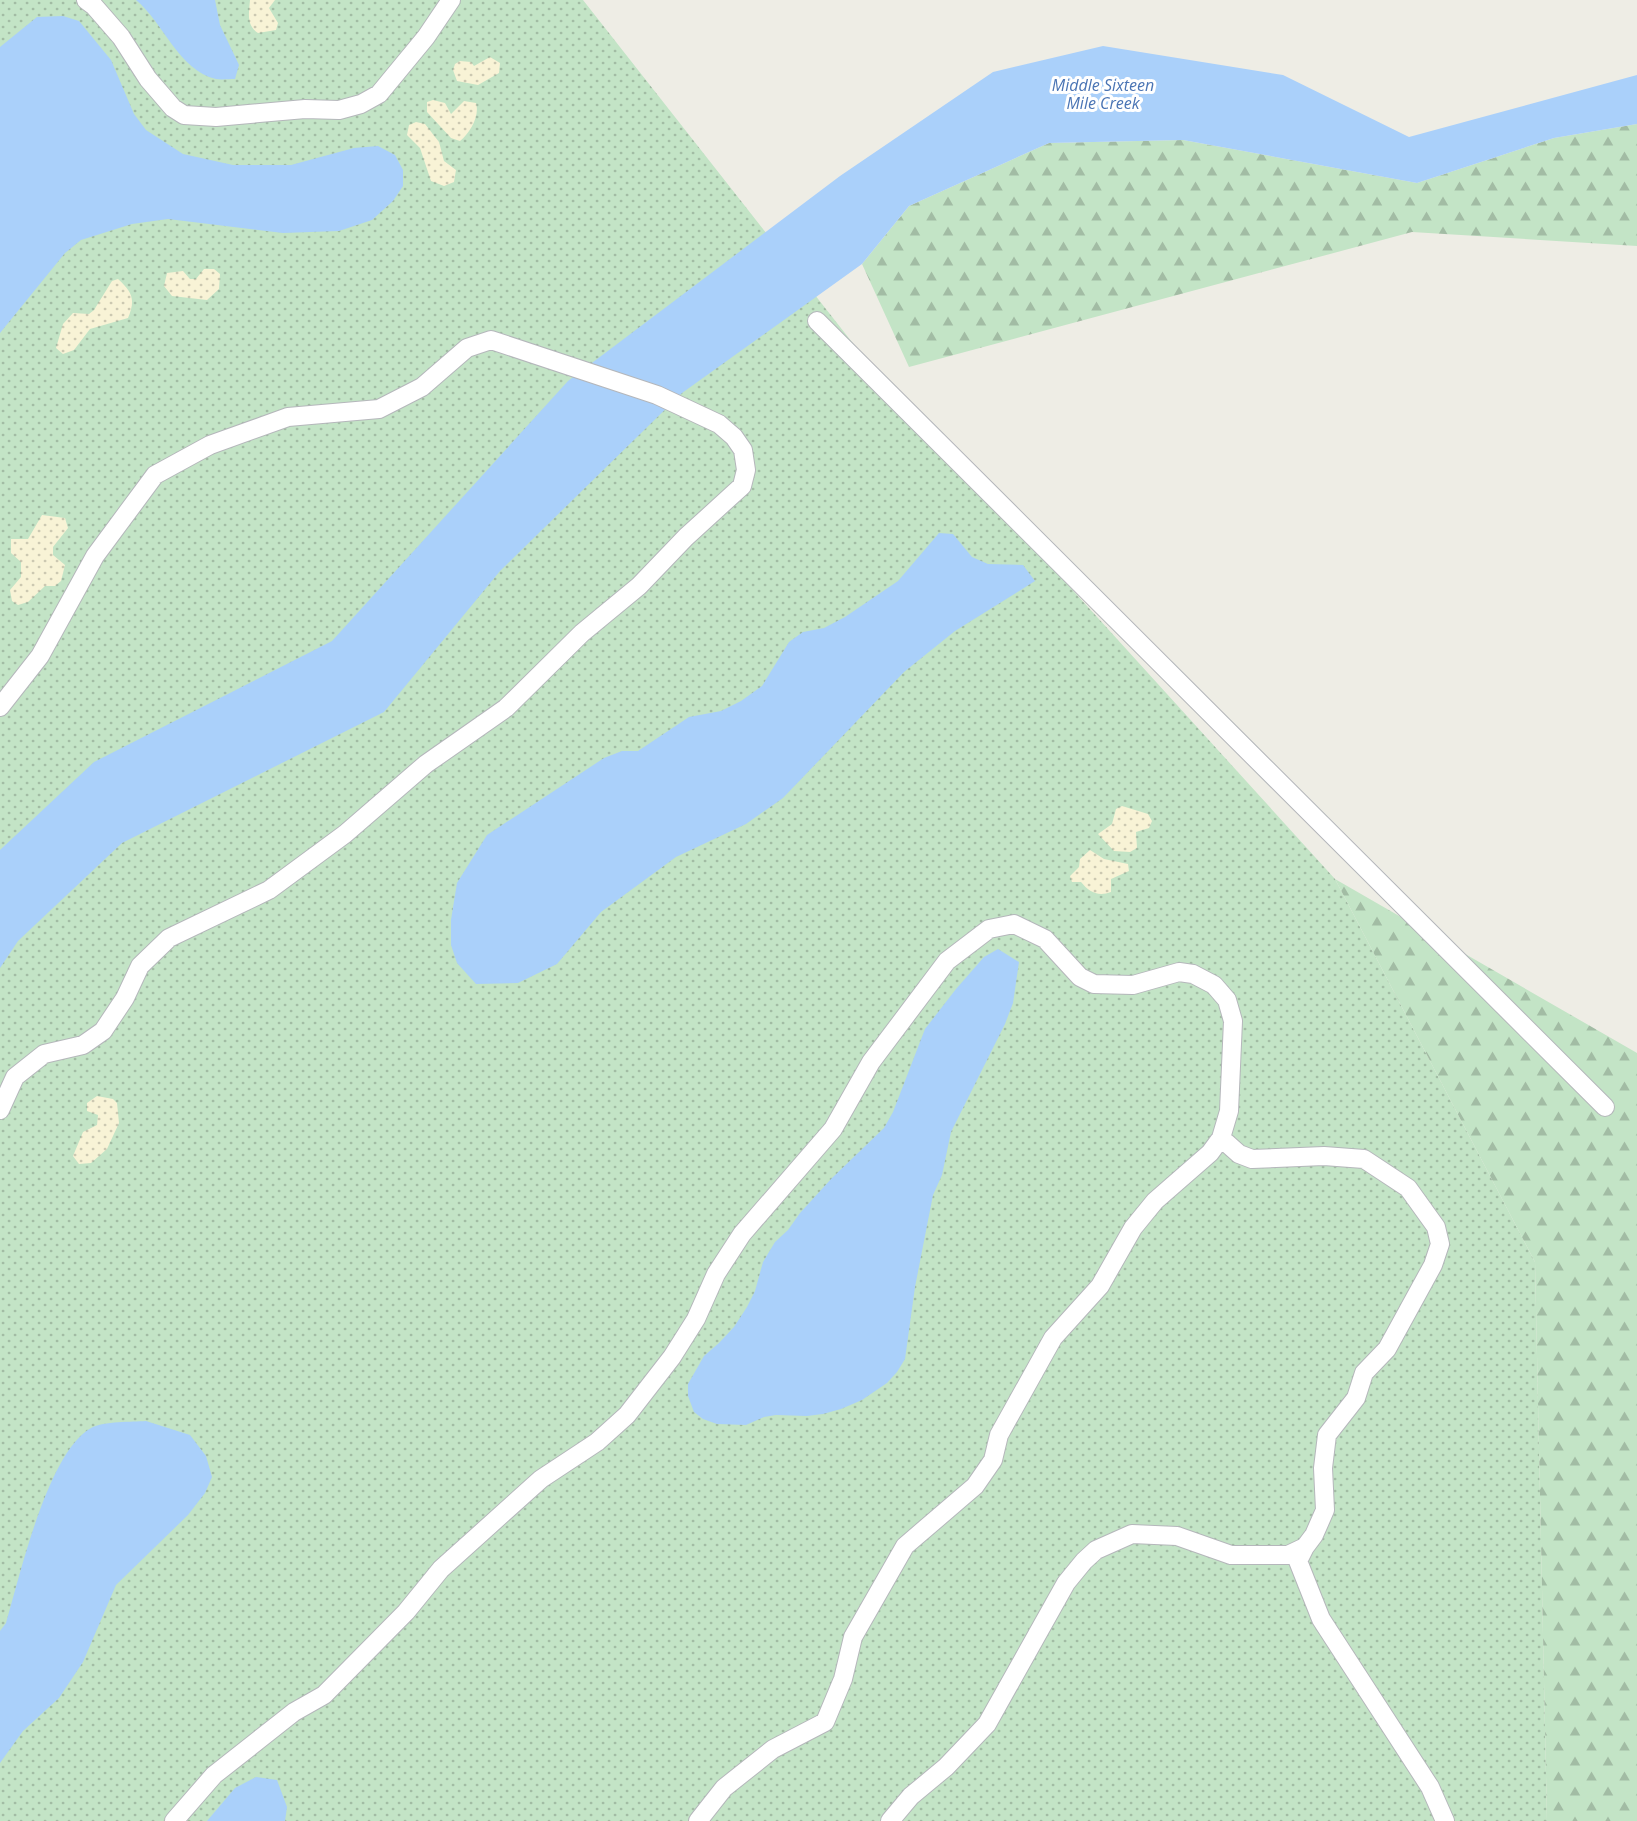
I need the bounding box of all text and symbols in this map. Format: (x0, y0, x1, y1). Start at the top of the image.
water label: Middle Sixteen Mile Creek (1052, 74, 1154, 114)

